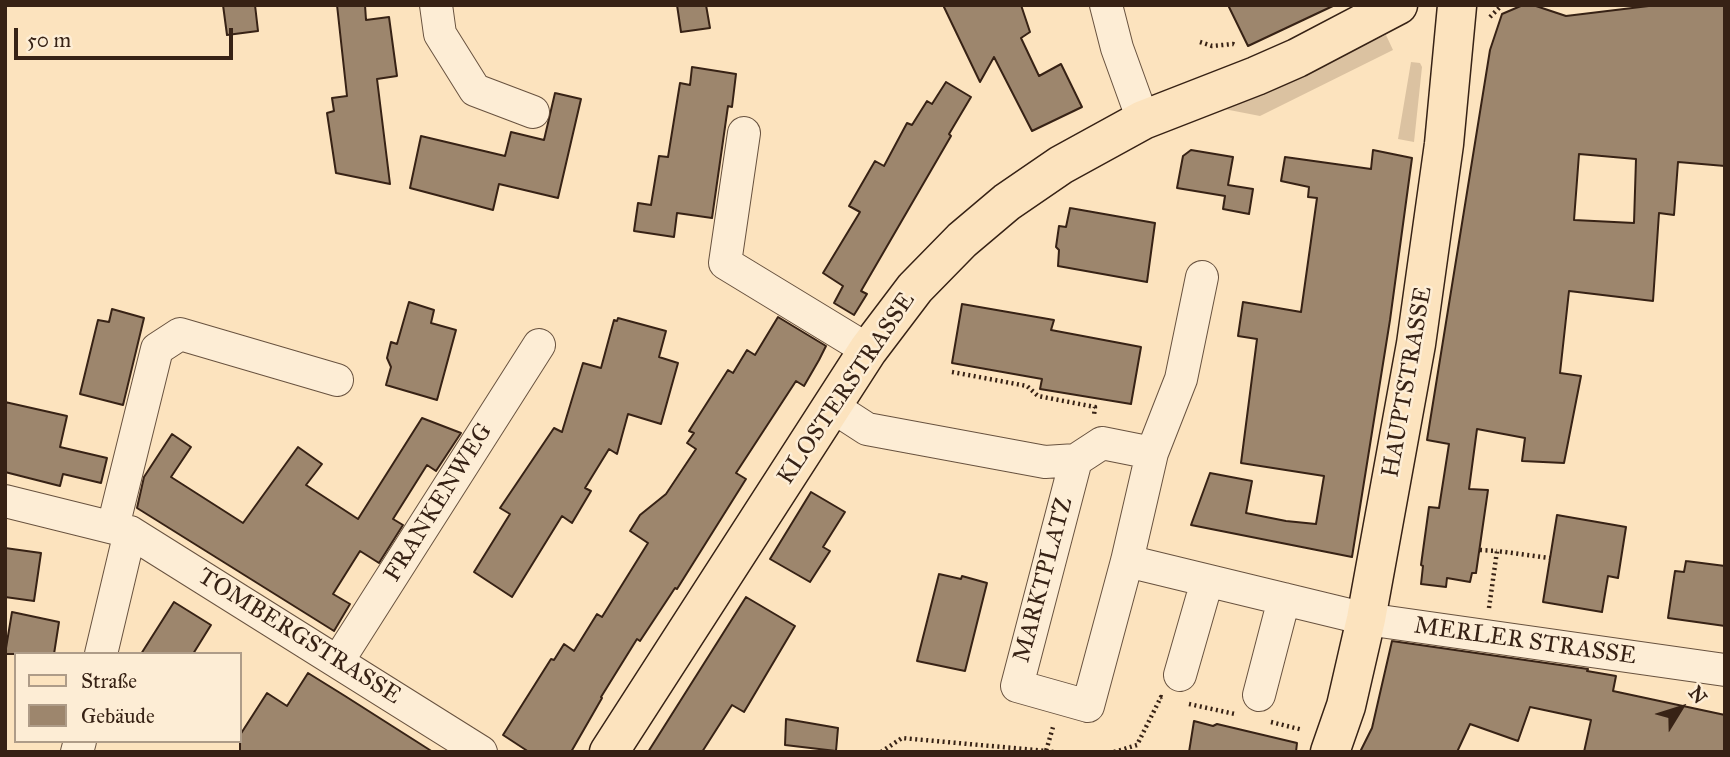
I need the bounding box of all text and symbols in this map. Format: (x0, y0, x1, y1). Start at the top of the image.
scale bar (18, 14, 236, 58)
text: 50 m (27, 27, 71, 53)
street label: HAUPTSTRASSE (1377, 284, 1439, 480)
street label: KLOSTERSTRASSE (772, 287, 922, 491)
street label: FRANKENWEG (379, 419, 499, 587)
street label: MARKTPLATZ (1008, 494, 1080, 666)
street label: TOMBERGSTRASSE (192, 563, 406, 711)
street label: MERLER STRASSE (1412, 612, 1638, 672)
legend (14, 652, 242, 743)
text: Straße (81, 668, 137, 694)
north arrow (1646, 673, 1716, 743)
text: N (1684, 681, 1712, 708)
text: Gebäude (81, 703, 155, 729)

